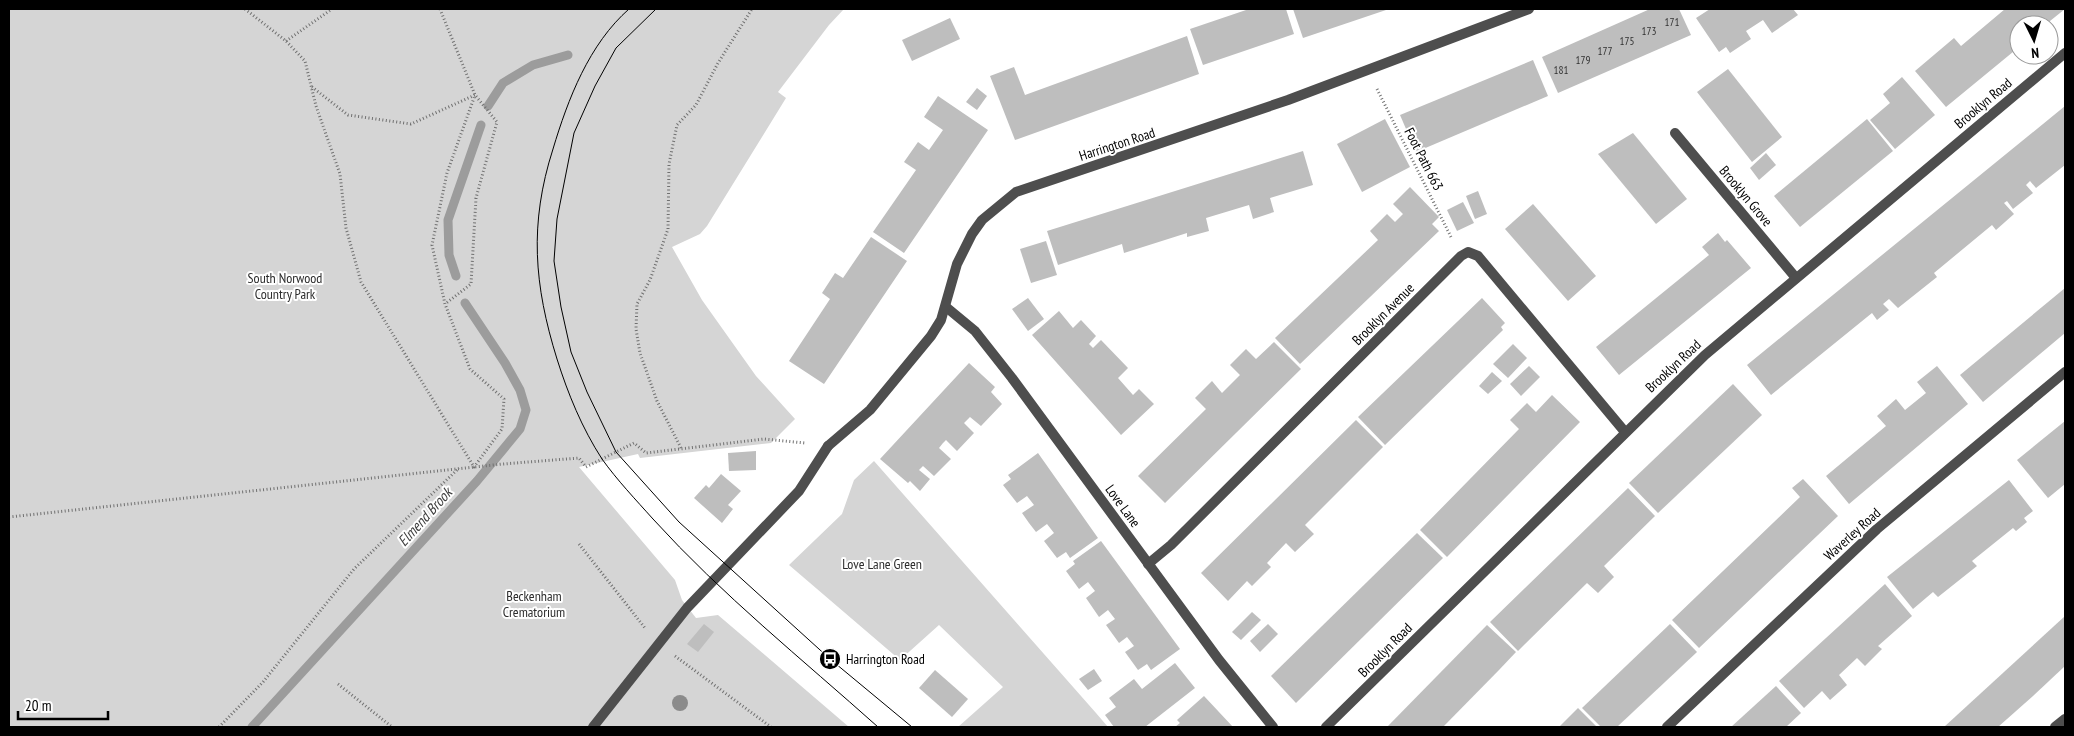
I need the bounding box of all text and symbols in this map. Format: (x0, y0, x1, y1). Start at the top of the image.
house number: 171 (1665, 15, 1679, 29)
north arrow (2009, 15, 2059, 65)
house number: 173 (1642, 24, 1656, 38)
house number: 175 (1620, 34, 1634, 48)
house number: 177 (1598, 44, 1612, 58)
text: N (2031, 44, 2040, 62)
house number: 179 (1576, 53, 1590, 67)
house number: 181 (1554, 63, 1568, 77)
street label: Brooklyn Road (1951, 74, 2015, 132)
street label: Harrington Road (1077, 123, 1157, 165)
street label: Foot Path 663 (1401, 125, 1447, 193)
street label: Brooklyn Grove (1715, 162, 1777, 230)
park label: South Norwood Country Park (248, 269, 322, 303)
street label: Brooklyn Avenue (1348, 279, 1418, 349)
street label: Brooklyn Road (1641, 336, 1705, 396)
street label: Love Lane (1101, 481, 1145, 531)
water label: Elmend Brook (393, 482, 457, 550)
street label: Waverley Road (1820, 504, 1884, 564)
park label: Love Lane Green (842, 555, 922, 573)
park label: Beckenham Crematorium (503, 587, 565, 621)
street label: Brooklyn Road (1354, 619, 1416, 681)
bus stop icon: Harrington Road (818, 647, 842, 671)
place label: Harrington Road (846, 650, 925, 668)
scale bar (18, 688, 108, 720)
text: 20 m (25, 696, 51, 715)

